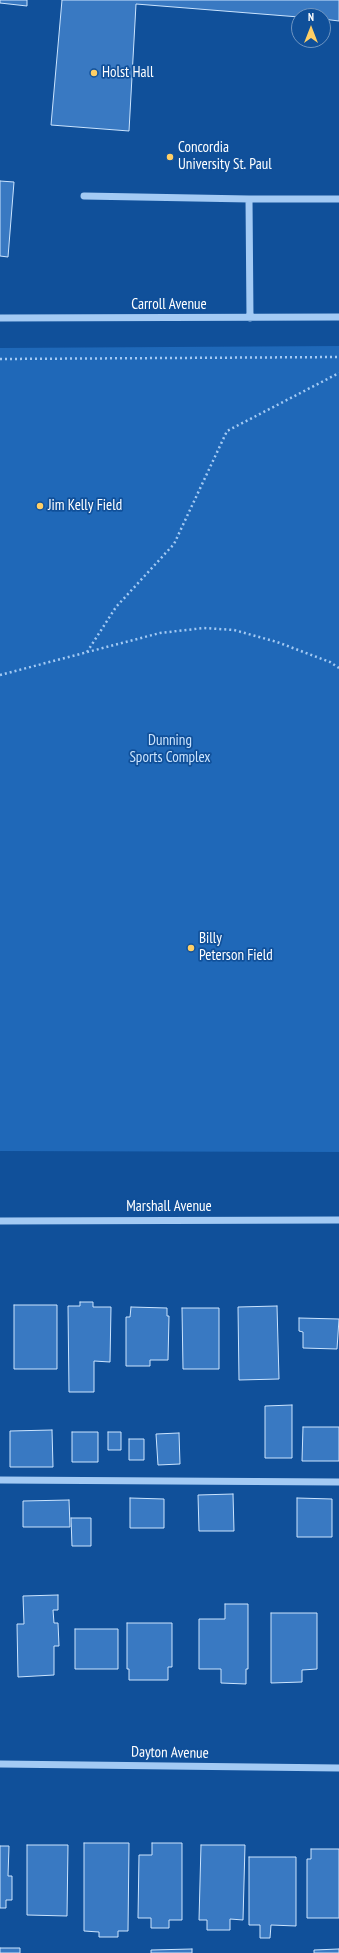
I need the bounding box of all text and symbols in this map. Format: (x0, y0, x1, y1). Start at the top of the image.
north arrow (291, 8, 331, 48)
text: N (308, 10, 314, 24)
place label: Holst Hall (102, 64, 153, 82)
marker: Holst Hall (89, 68, 99, 78)
place label: Concordia University St. Paul (178, 139, 272, 174)
marker: Concordia University St. Paul (165, 152, 175, 162)
street label: Carroll Avenue (131, 296, 207, 314)
place label: Jim Kelly Field (48, 497, 122, 515)
marker: Jim Kelly Field (35, 501, 45, 511)
park label: Dunning Sports Complex (129, 732, 211, 767)
place label: Billy Peterson Field (199, 930, 273, 965)
marker: Billy Peterson Field (186, 943, 196, 953)
street label: Marshall Avenue (126, 1198, 212, 1216)
street label: Dayton Avenue (131, 1743, 209, 1763)

